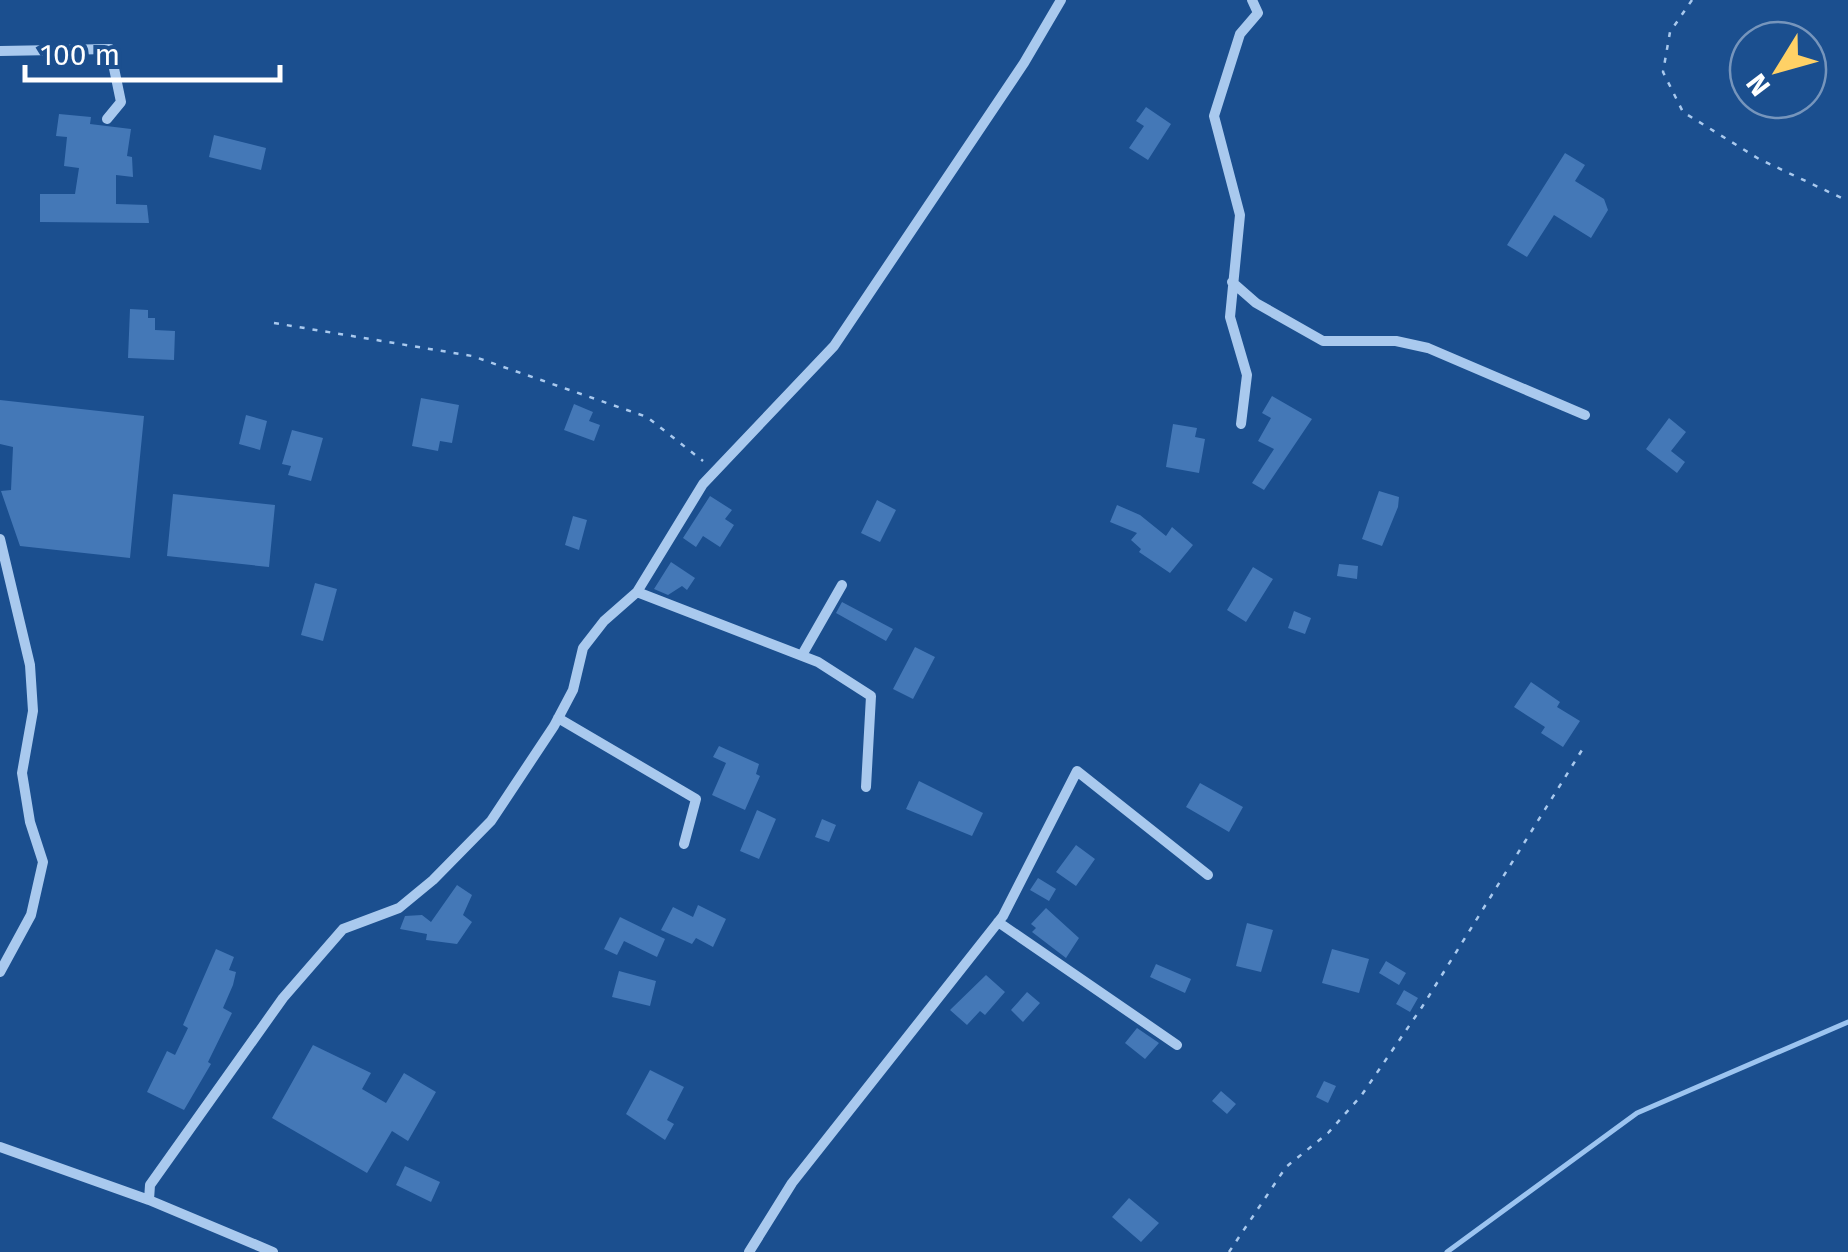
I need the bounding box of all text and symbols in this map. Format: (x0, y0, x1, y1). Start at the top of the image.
scale bar (25, 20, 280, 82)
north arrow (1728, 20, 1828, 120)
text: 100 m (40, 37, 120, 73)
text: N (1740, 67, 1777, 102)

